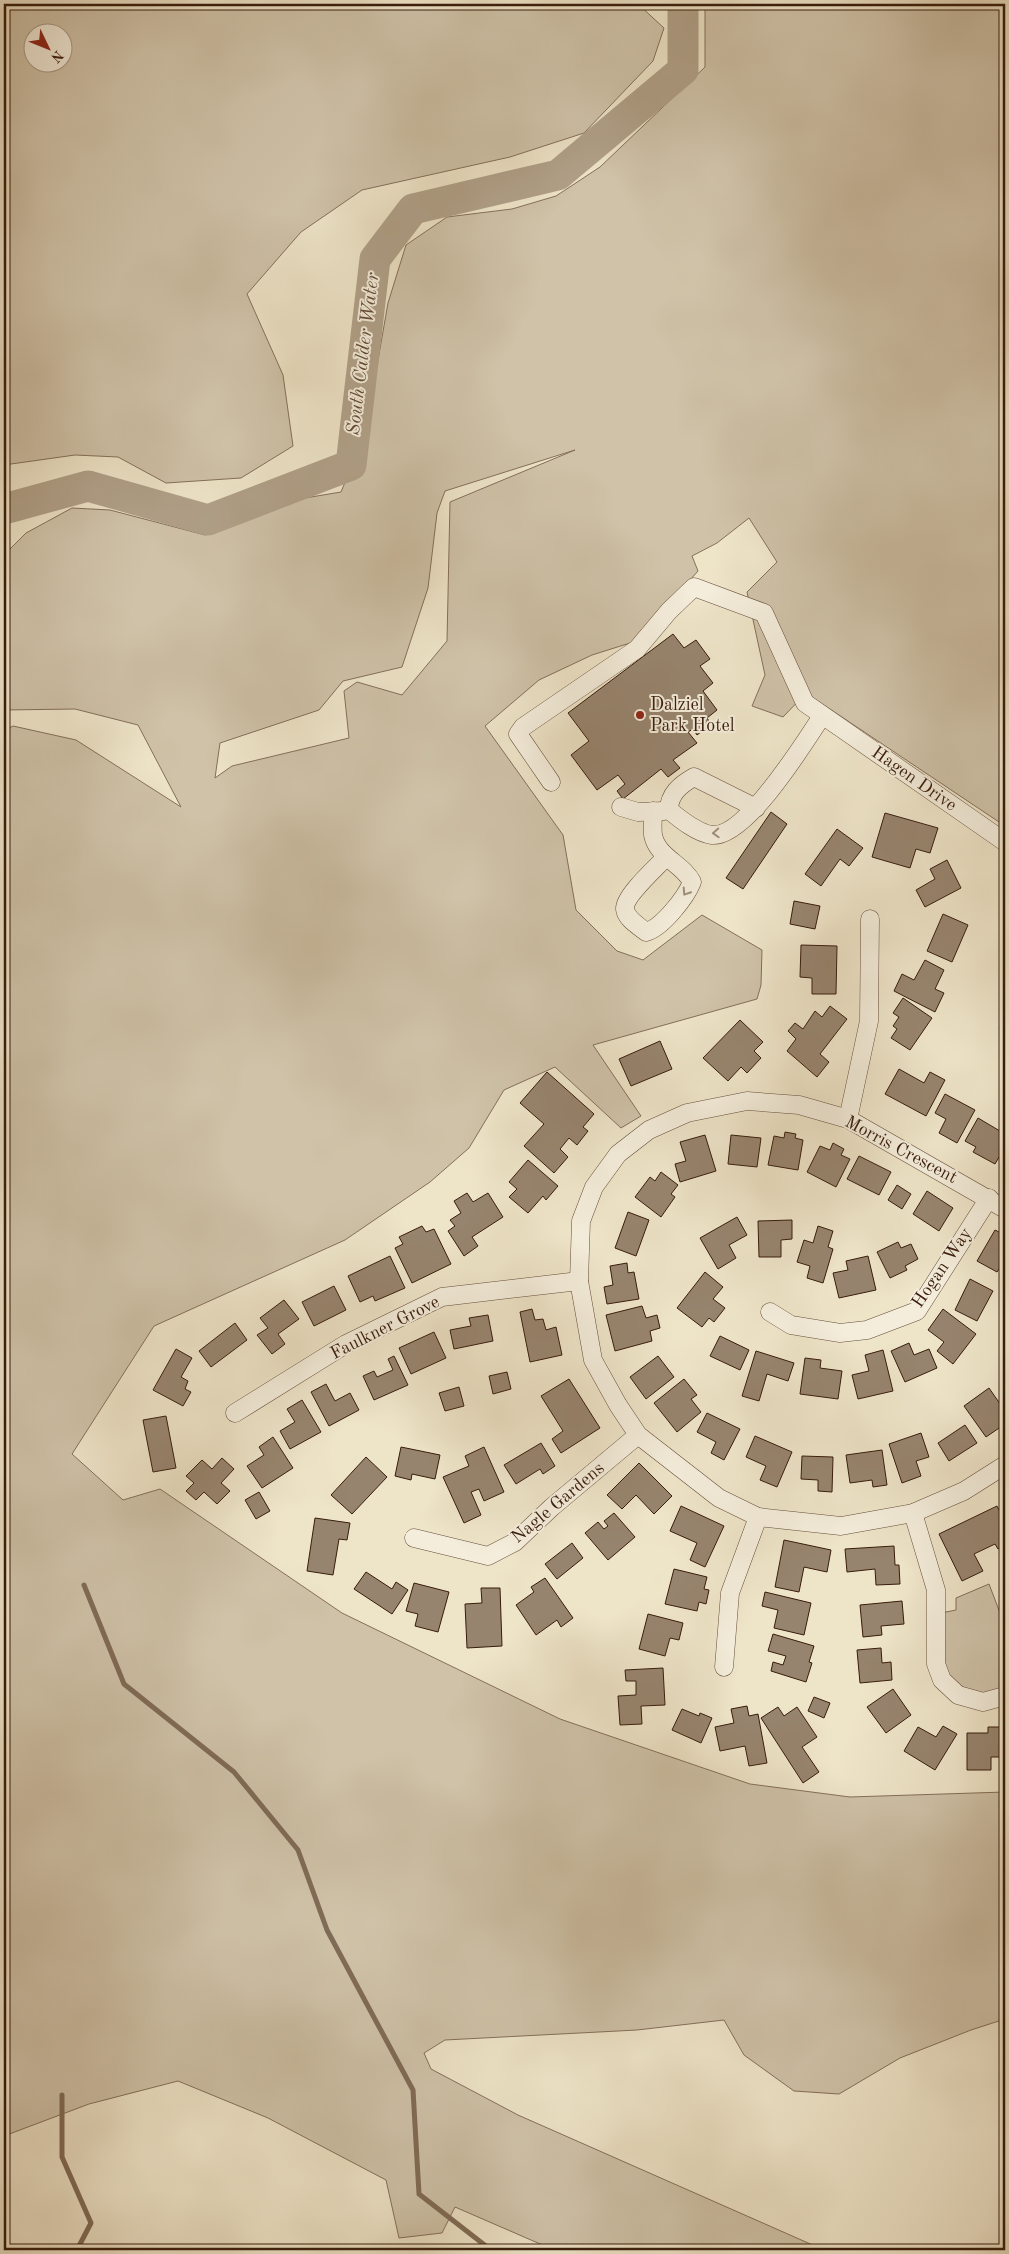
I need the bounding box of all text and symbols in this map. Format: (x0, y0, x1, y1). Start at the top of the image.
north arrow (22, 22, 72, 72)
text: N (48, 47, 66, 65)
water label: South Calder Water (345, 271, 383, 436)
place label: Dalziel Park Hotel (650, 696, 735, 735)
marker: Dalziel Park Hotel (634, 709, 646, 721)
street label: Hagen Drive (868, 743, 960, 815)
one-way arrow (712, 828, 720, 839)
one-way arrow (683, 887, 693, 896)
street label: Morris Crescent (842, 1113, 960, 1187)
street label: Hogan Way (909, 1224, 976, 1311)
street label: Faulkner Grove (328, 1293, 442, 1363)
street label: Nagle Gardens (508, 1459, 608, 1547)

